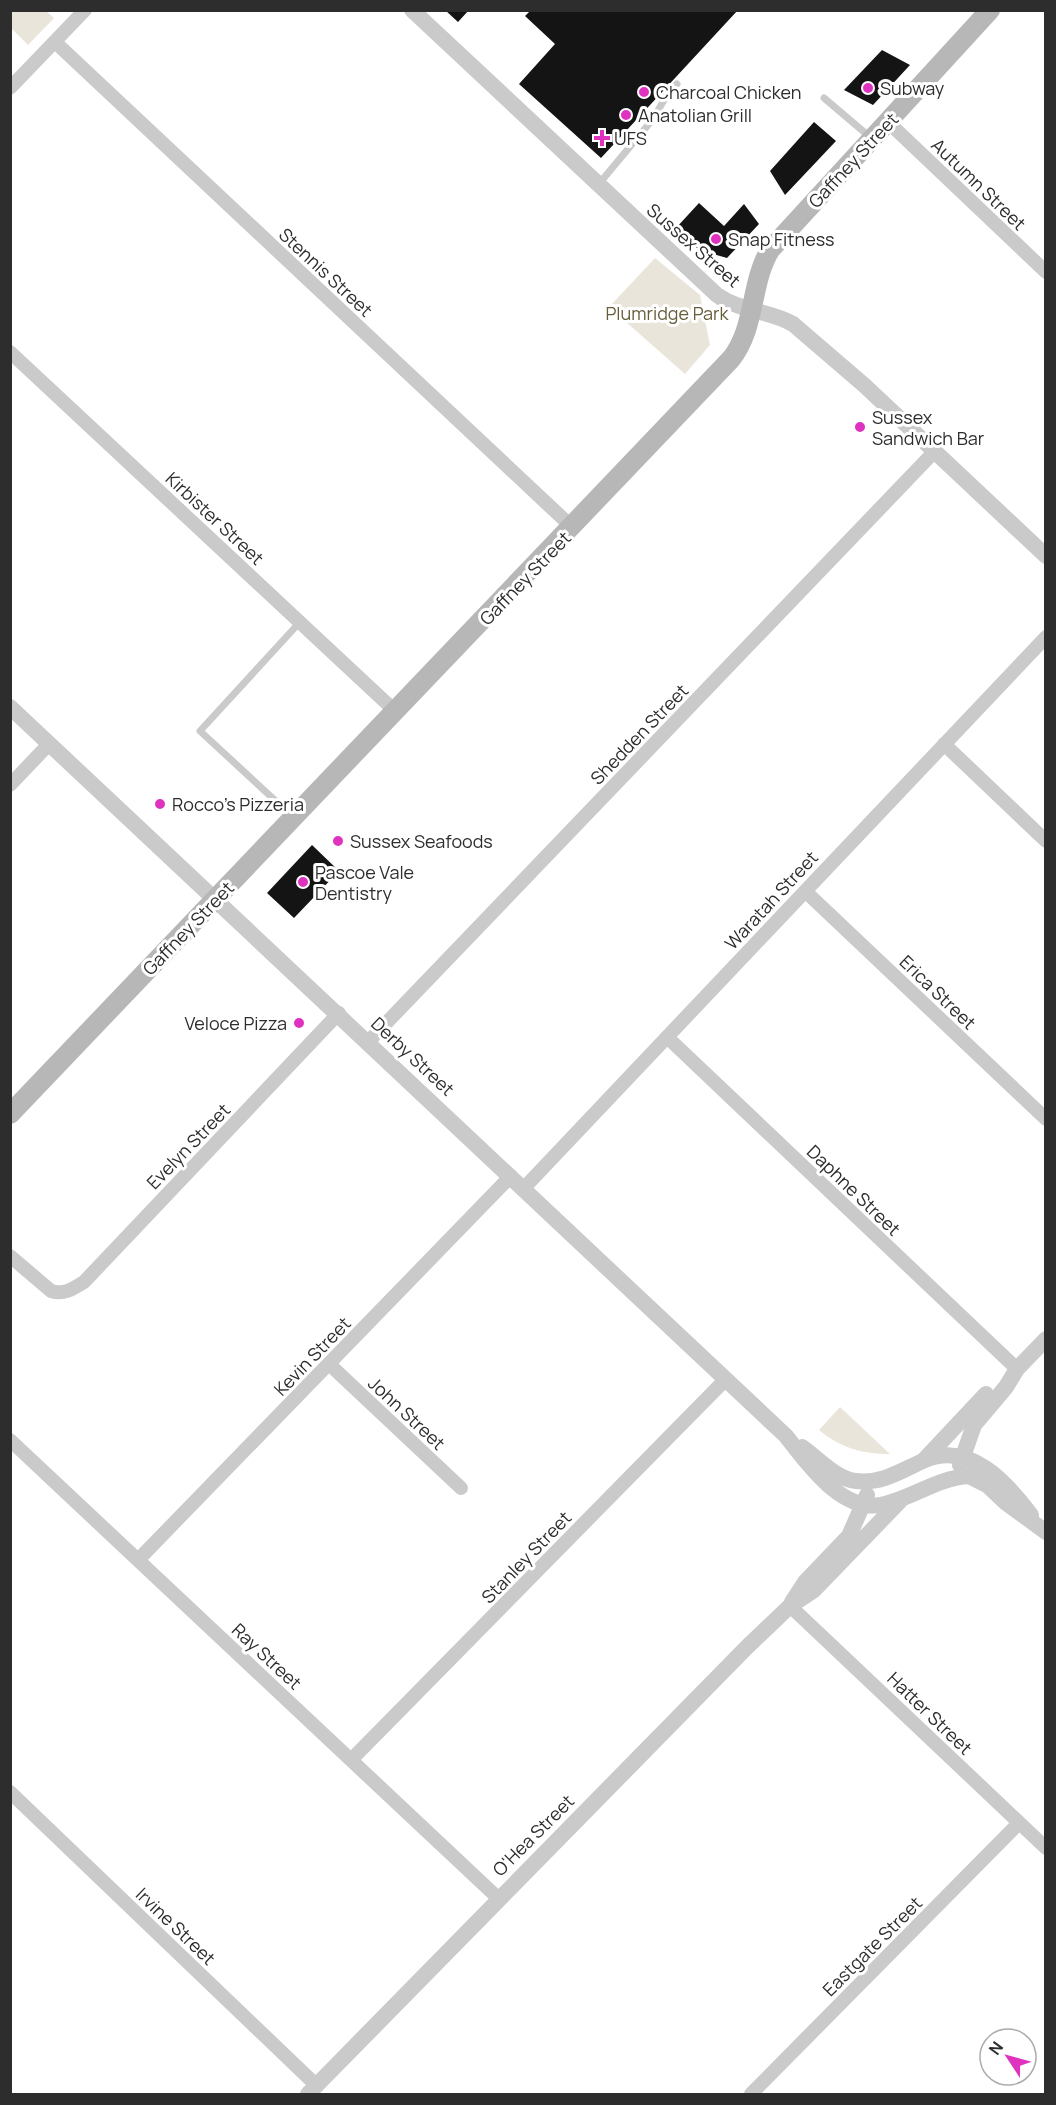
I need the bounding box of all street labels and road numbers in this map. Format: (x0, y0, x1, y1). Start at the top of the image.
street label: Gaffney Street (803, 107, 903, 213)
street label: Autumn Street (927, 133, 1031, 235)
street label: Sussex Street (642, 198, 746, 292)
street label: Stennis Street (274, 222, 378, 322)
street label: Kirbister Street (161, 466, 269, 570)
street label: Gaffney Street (474, 526, 576, 630)
street label: Shedden Street (585, 679, 693, 789)
street label: Waratah Street (719, 846, 823, 954)
street label: Gaffney Street (137, 876, 239, 980)
street label: Erica Street (895, 950, 981, 1034)
street label: Derby Street (366, 1011, 460, 1101)
street label: Evelyn Street (141, 1098, 235, 1194)
street label: Daphne Street (802, 1139, 906, 1241)
street label: Kevin Street (268, 1311, 356, 1401)
street label: John Street (363, 1371, 451, 1455)
street label: Stanley Street (476, 1506, 576, 1608)
street label: Ray Street (227, 1618, 307, 1694)
street label: Hatter Street (882, 1666, 978, 1760)
street label: O'Hea Street (487, 1789, 579, 1881)
street label: Irvine Street (131, 1882, 221, 1970)
street label: Eastgate Street (817, 1891, 927, 2001)

